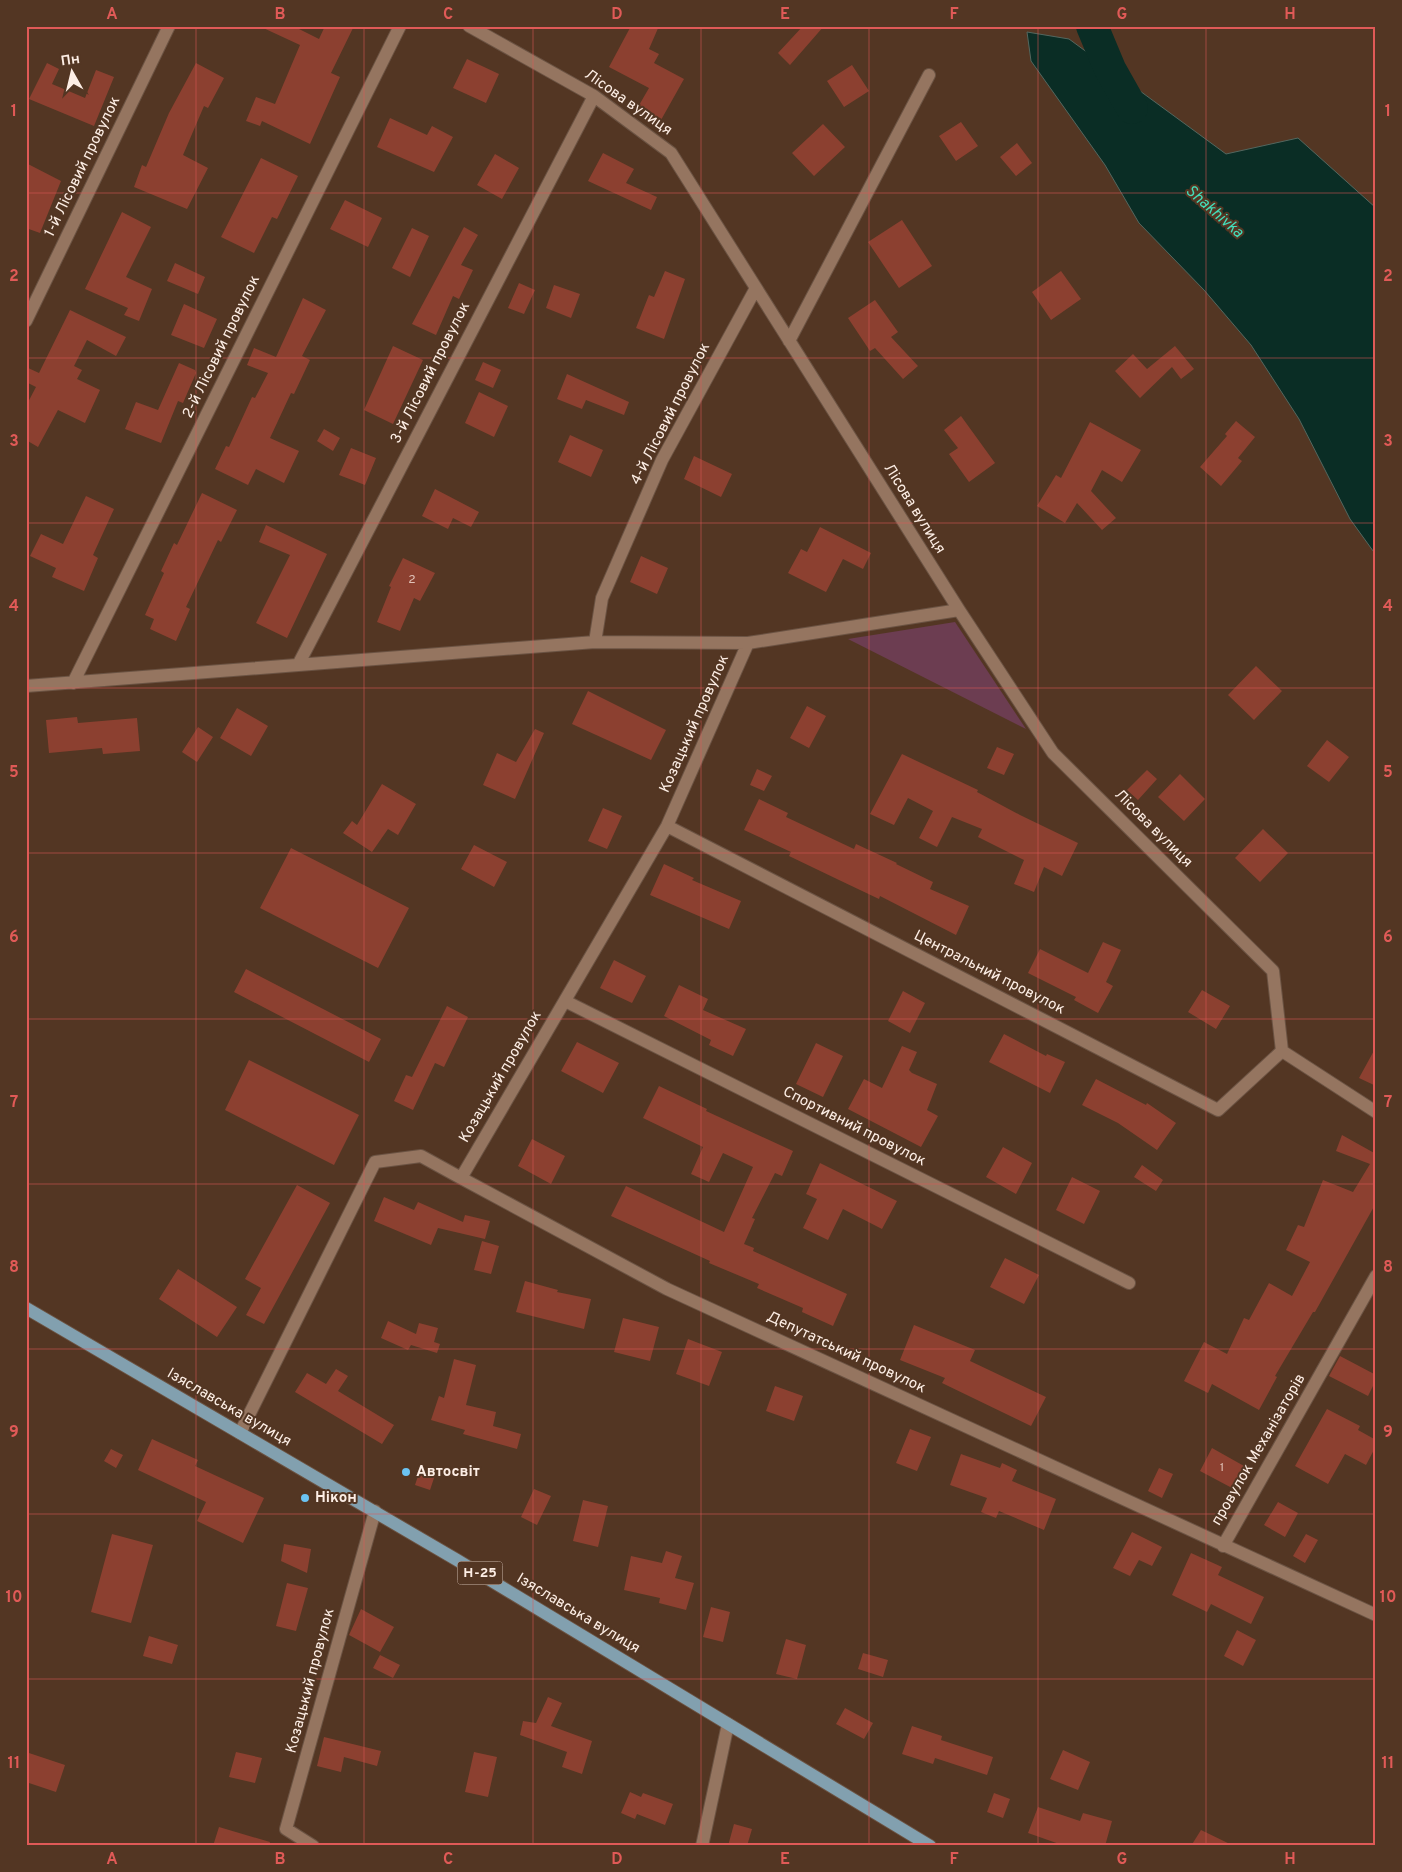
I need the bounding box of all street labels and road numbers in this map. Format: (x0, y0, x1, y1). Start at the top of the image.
street label: Лісова вулиця (580, 66, 676, 140)
street label: 1-й Лісовий провулок (41, 94, 125, 240)
street label: 2-й Лісовий провулок (179, 272, 265, 422)
street label: 3-й Лісовий провулок (387, 299, 475, 447)
street label: 4-й Лісовий провулок (627, 340, 715, 488)
street label: Лісова вулиця (879, 460, 949, 558)
street label: Козацький провулок (656, 652, 734, 796)
street label: Лісова вулиця (1110, 786, 1196, 872)
street label: Центральний провулок (910, 927, 1068, 1019)
street label: Козацький провулок (455, 1008, 547, 1146)
street label: Спортивний провулок (779, 1083, 929, 1171)
street label: Депутатський провулок (764, 1308, 928, 1398)
street label: Ізяславська вулиця (163, 1365, 295, 1451)
street label: провулок Механізаторів (1208, 1371, 1310, 1529)
road number: Н-25 (458, 1562, 502, 1585)
street label: Ізяславська вулиця (513, 1570, 643, 1658)
street label: Козацький провулок (283, 1606, 339, 1756)

